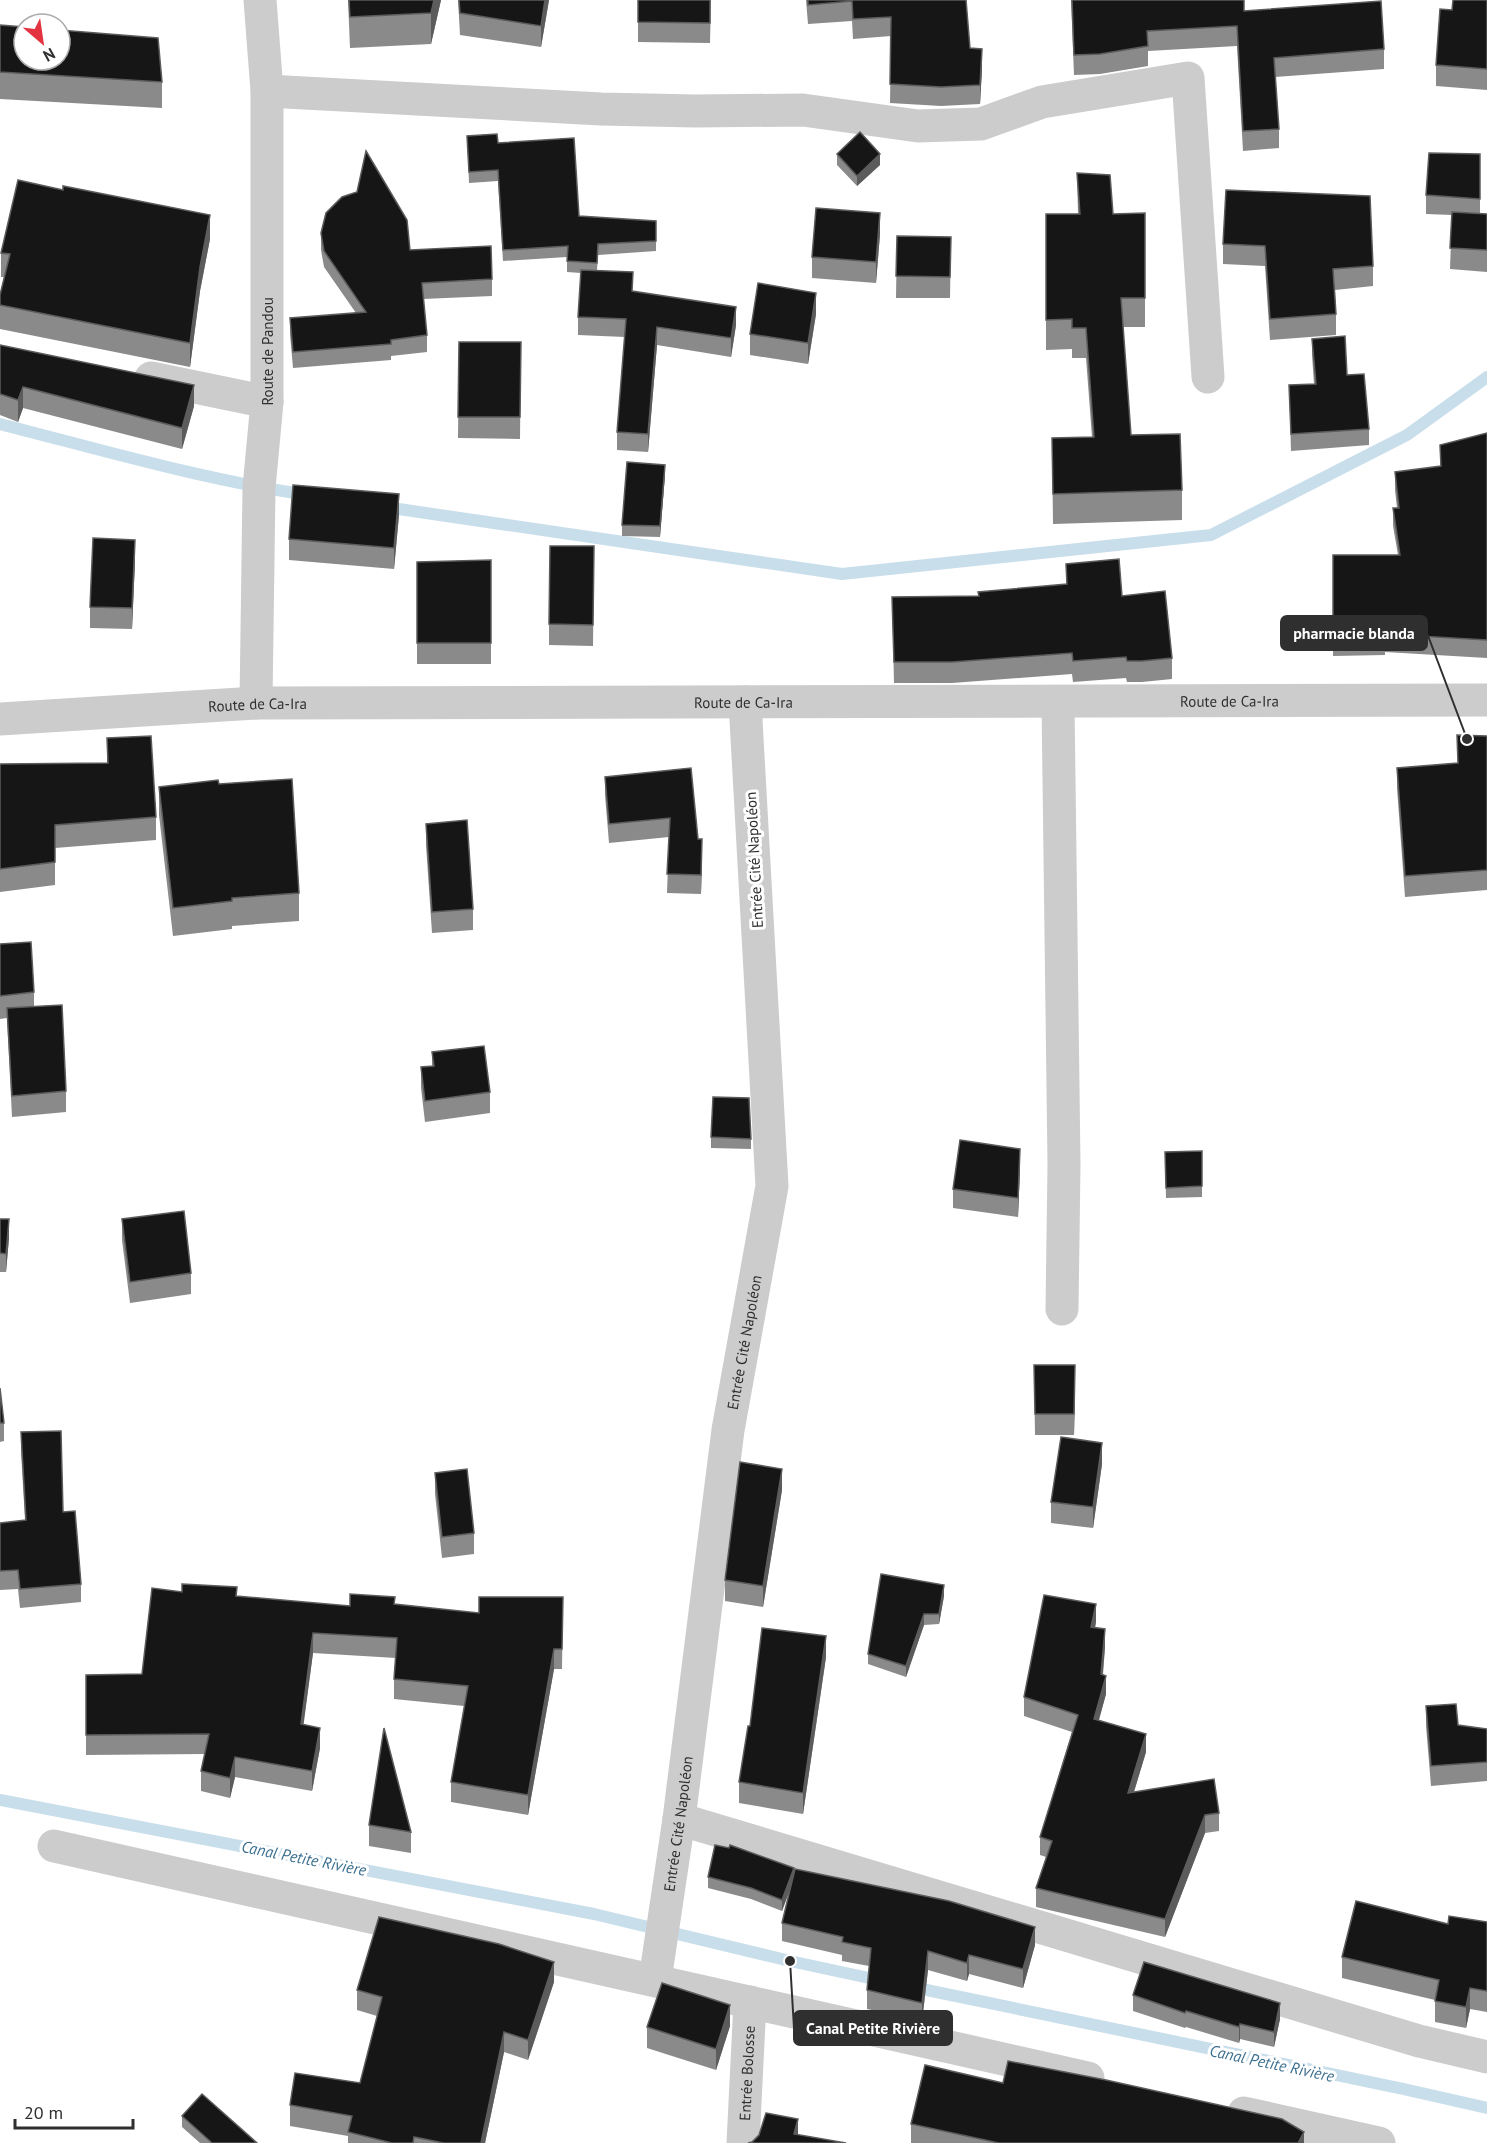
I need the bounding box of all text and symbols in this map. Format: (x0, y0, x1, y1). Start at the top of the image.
north arrow (12, 12, 72, 72)
text: N (40, 44, 59, 66)
street label: Route de Pandou (258, 297, 277, 406)
callout: pharmacie blanda (1281, 616, 1427, 650)
text: pharmacie blanda (1293, 623, 1415, 643)
street label: Route de Ca-Ira (1180, 691, 1279, 710)
street label: Route de Ca-Ira (694, 692, 793, 711)
street label: Route de Ca-Ira (208, 693, 307, 715)
street label: Entrée Cité Napoléon (741, 791, 767, 929)
street label: Entrée Cité Napoléon (722, 1273, 765, 1411)
street label: Entrée Cité Napoléon (659, 1755, 696, 1893)
water label: Canal Petite Rivière (240, 1836, 369, 1880)
callout: Canal Petite Rivière (794, 2011, 952, 2045)
text: Canal Petite Rivière (806, 2018, 940, 2038)
street label: Entrée Bolosse (735, 2025, 758, 2121)
water label: Canal Petite Rivière (1208, 2040, 1337, 2086)
scale bar (15, 2092, 134, 2130)
text: 20 m (24, 2101, 63, 2124)

